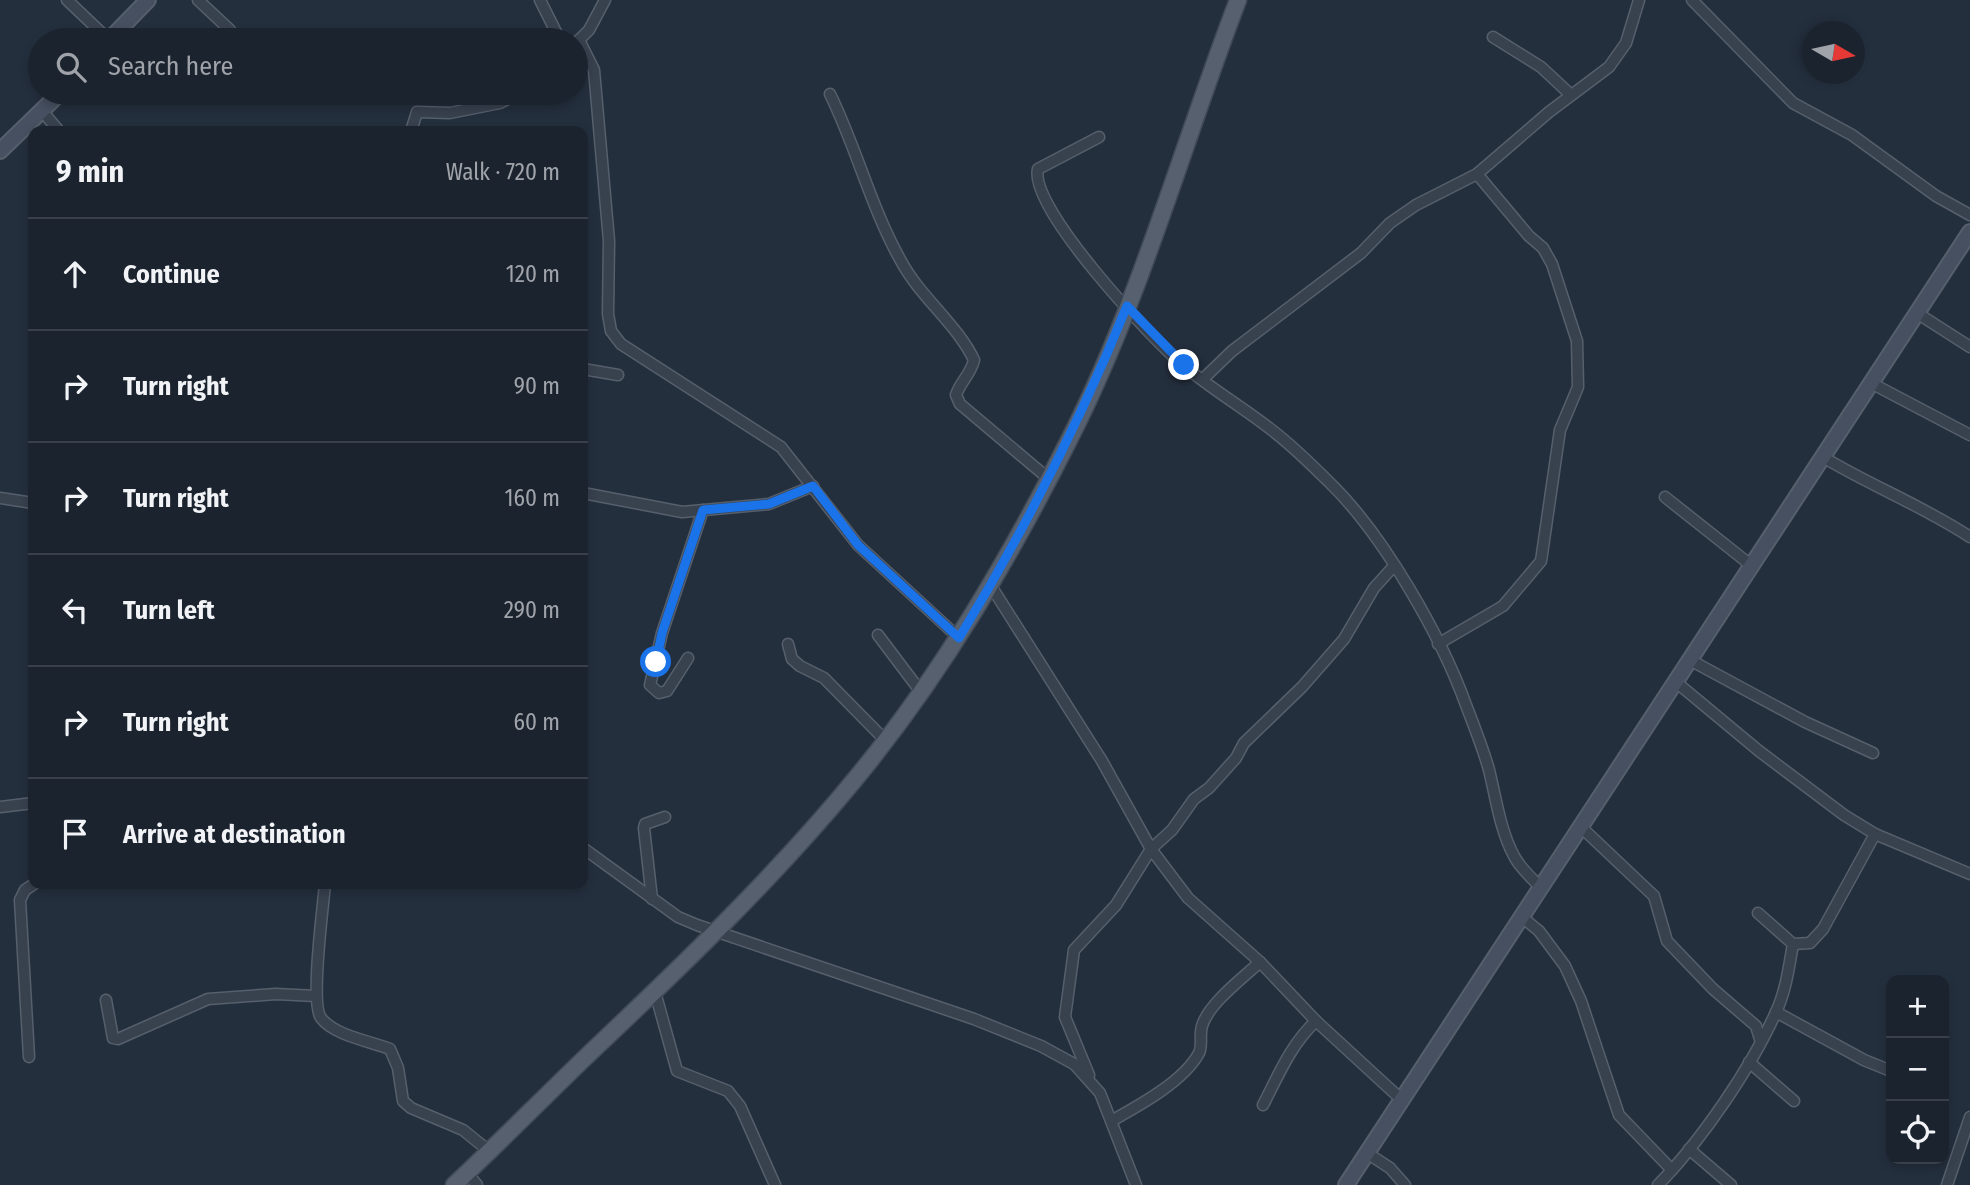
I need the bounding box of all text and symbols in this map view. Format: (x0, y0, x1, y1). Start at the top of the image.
north arrow (1802, 21, 1865, 84)
search box (28, 28, 588, 105)
icon: search (52, 48, 90, 86)
text: Search here (108, 51, 233, 82)
text: 9 min (56, 154, 124, 190)
text: Walk · 720 m (446, 158, 560, 186)
icon: ahead (56, 255, 94, 293)
text: Continue (123, 259, 220, 290)
text: 120 m (506, 260, 560, 288)
route end (1168, 349, 1199, 380)
icon: right (56, 367, 94, 405)
text: Turn right (123, 371, 229, 402)
text: 90 m (514, 372, 560, 400)
icon: right (56, 479, 94, 517)
text: Turn right (123, 483, 229, 514)
text: 160 m (505, 484, 560, 512)
icon: left (56, 591, 94, 629)
text: Turn left (123, 595, 215, 626)
text: 290 m (504, 596, 560, 624)
route start (640, 646, 671, 677)
icon: right (56, 703, 94, 741)
text: Turn right (123, 707, 229, 738)
text: 60 m (514, 708, 560, 736)
icon: arrive (56, 815, 94, 853)
text: Arrive at destination (123, 819, 346, 850)
map controls (1886, 975, 1949, 1164)
button: + (1886, 975, 1949, 1038)
button: − (1886, 1038, 1949, 1101)
button: locate (1886, 1101, 1949, 1164)

